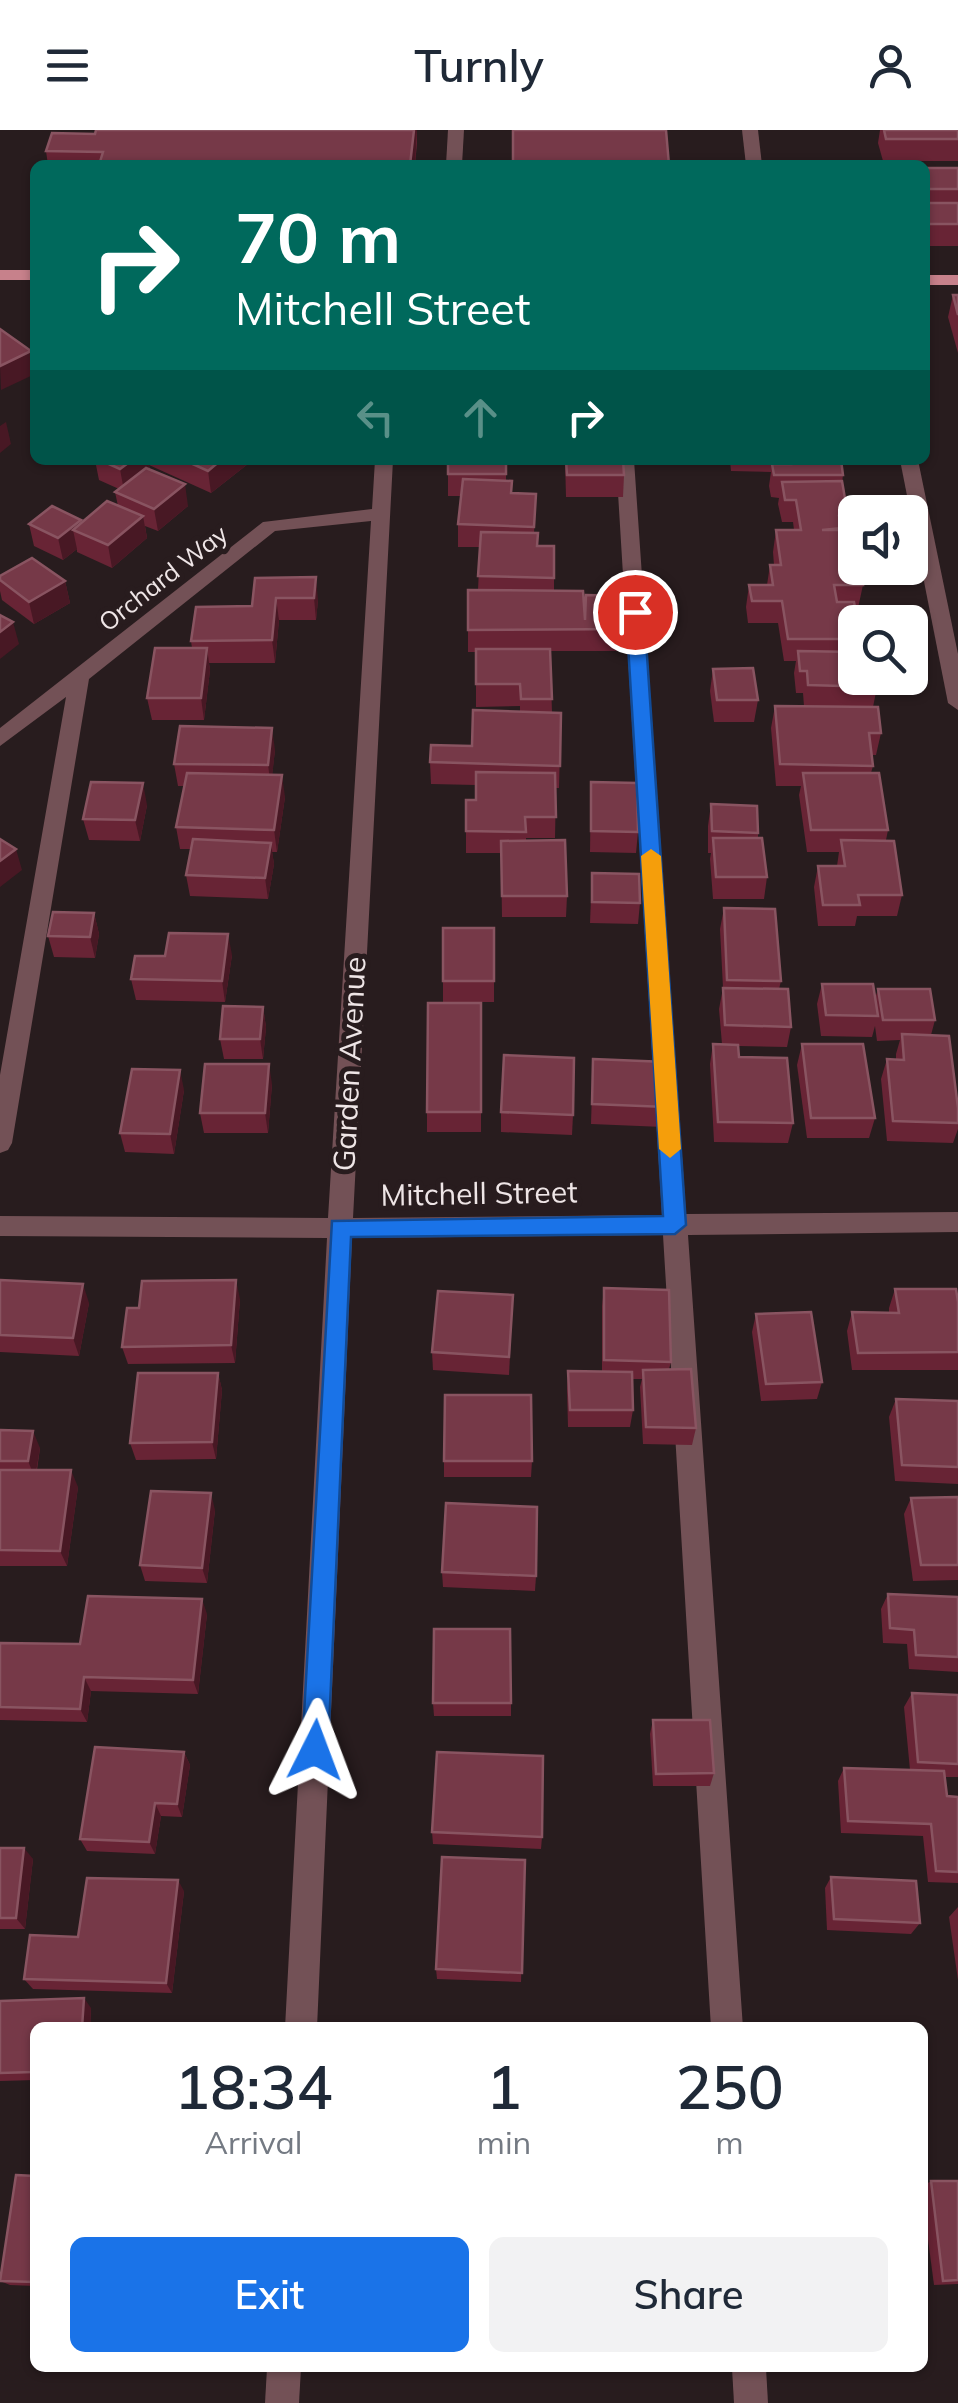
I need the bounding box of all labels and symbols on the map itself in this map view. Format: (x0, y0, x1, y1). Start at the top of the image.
street label: Orchard Way (92, 518, 233, 638)
pin (593, 570, 678, 655)
street label: Garden Avenue (324, 956, 374, 1172)
street label: Mitchell Street (380, 1172, 578, 1214)
position arrow (263, 1698, 367, 1802)

